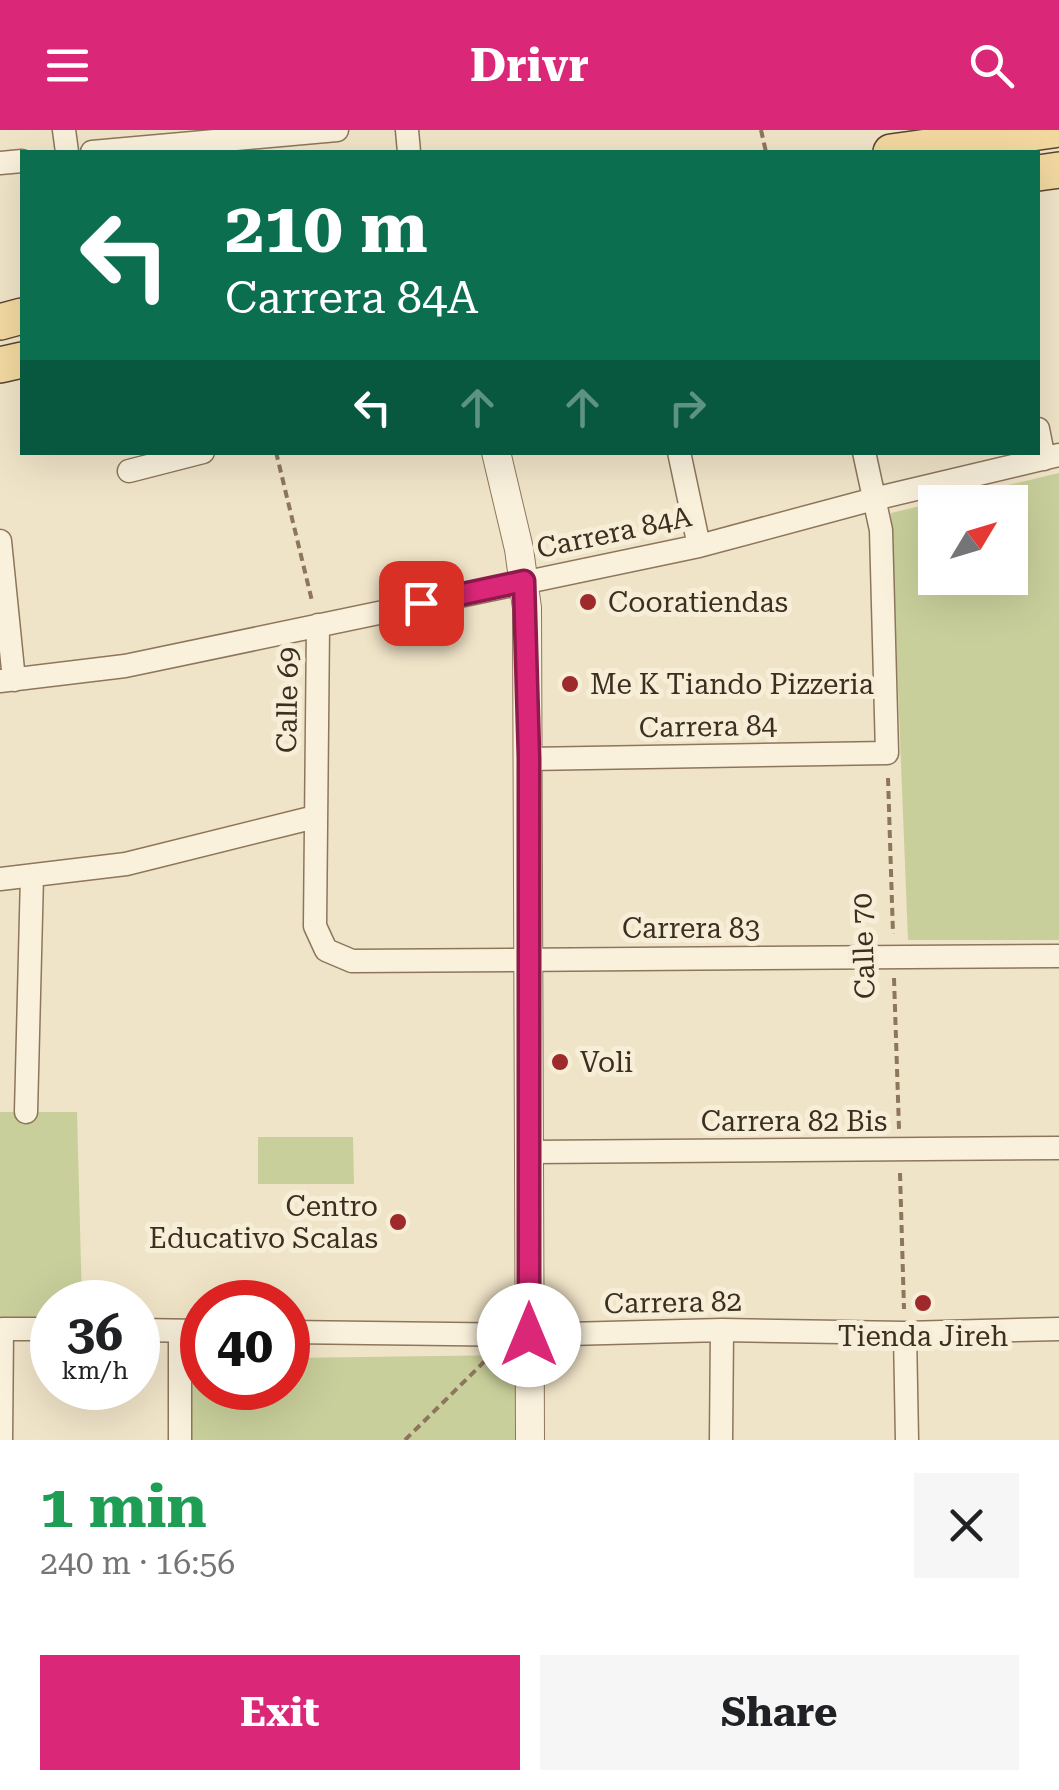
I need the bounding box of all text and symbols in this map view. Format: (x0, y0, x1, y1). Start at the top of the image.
icon: menu (40, 38, 95, 93)
icon: search (964, 38, 1019, 93)
text: Drivr (470, 39, 589, 92)
text: 210 m (225, 187, 428, 269)
icon: left (60, 190, 190, 320)
text: Carrera 84A (225, 271, 479, 324)
icon: left (345, 380, 400, 435)
icon: ahead (450, 380, 505, 435)
icon: ahead (555, 380, 610, 435)
icon: right (660, 380, 715, 435)
north arrow (918, 485, 1028, 595)
map controls (918, 485, 1028, 595)
street label: Carrera 84A (534, 500, 695, 565)
pin (379, 561, 464, 646)
icon: arrive (394, 576, 449, 631)
place label: Cooratiendas (608, 586, 788, 619)
marker: Cooratiendas (577, 591, 599, 613)
street label: Calle 69 (270, 647, 305, 753)
place label: Me K Tiando Pizzeria (590, 668, 874, 701)
marker: Me K Tiando Pizzeria (559, 673, 581, 695)
street label: Carrera 84 (639, 709, 778, 744)
street label: Calle 70 (845, 892, 882, 1000)
street label: Carrera 83 (622, 912, 760, 945)
place label: Voli (580, 1046, 633, 1079)
marker: Voli (549, 1051, 571, 1073)
street label: Carrera 82 Bis (701, 1105, 887, 1138)
place label: Centro Educativo Scalas (149, 1190, 378, 1255)
marker: Centro Educativo Scalas (387, 1211, 409, 1233)
speed limit sign: 40 (180, 1280, 310, 1410)
position arrow (477, 1283, 581, 1387)
street label: Carrera 82 (604, 1285, 742, 1320)
marker: Tienda Jireh (912, 1292, 934, 1314)
text: 36 (67, 1304, 123, 1362)
place label: Tienda Jireh (838, 1320, 1008, 1353)
text: km/h (62, 1356, 128, 1385)
text: 1 min (40, 1471, 207, 1542)
button: close (914, 1473, 1019, 1578)
text: 240 m · 16:56 (40, 1544, 235, 1582)
button: Exit (40, 1655, 520, 1770)
button: Share (540, 1655, 1019, 1770)

